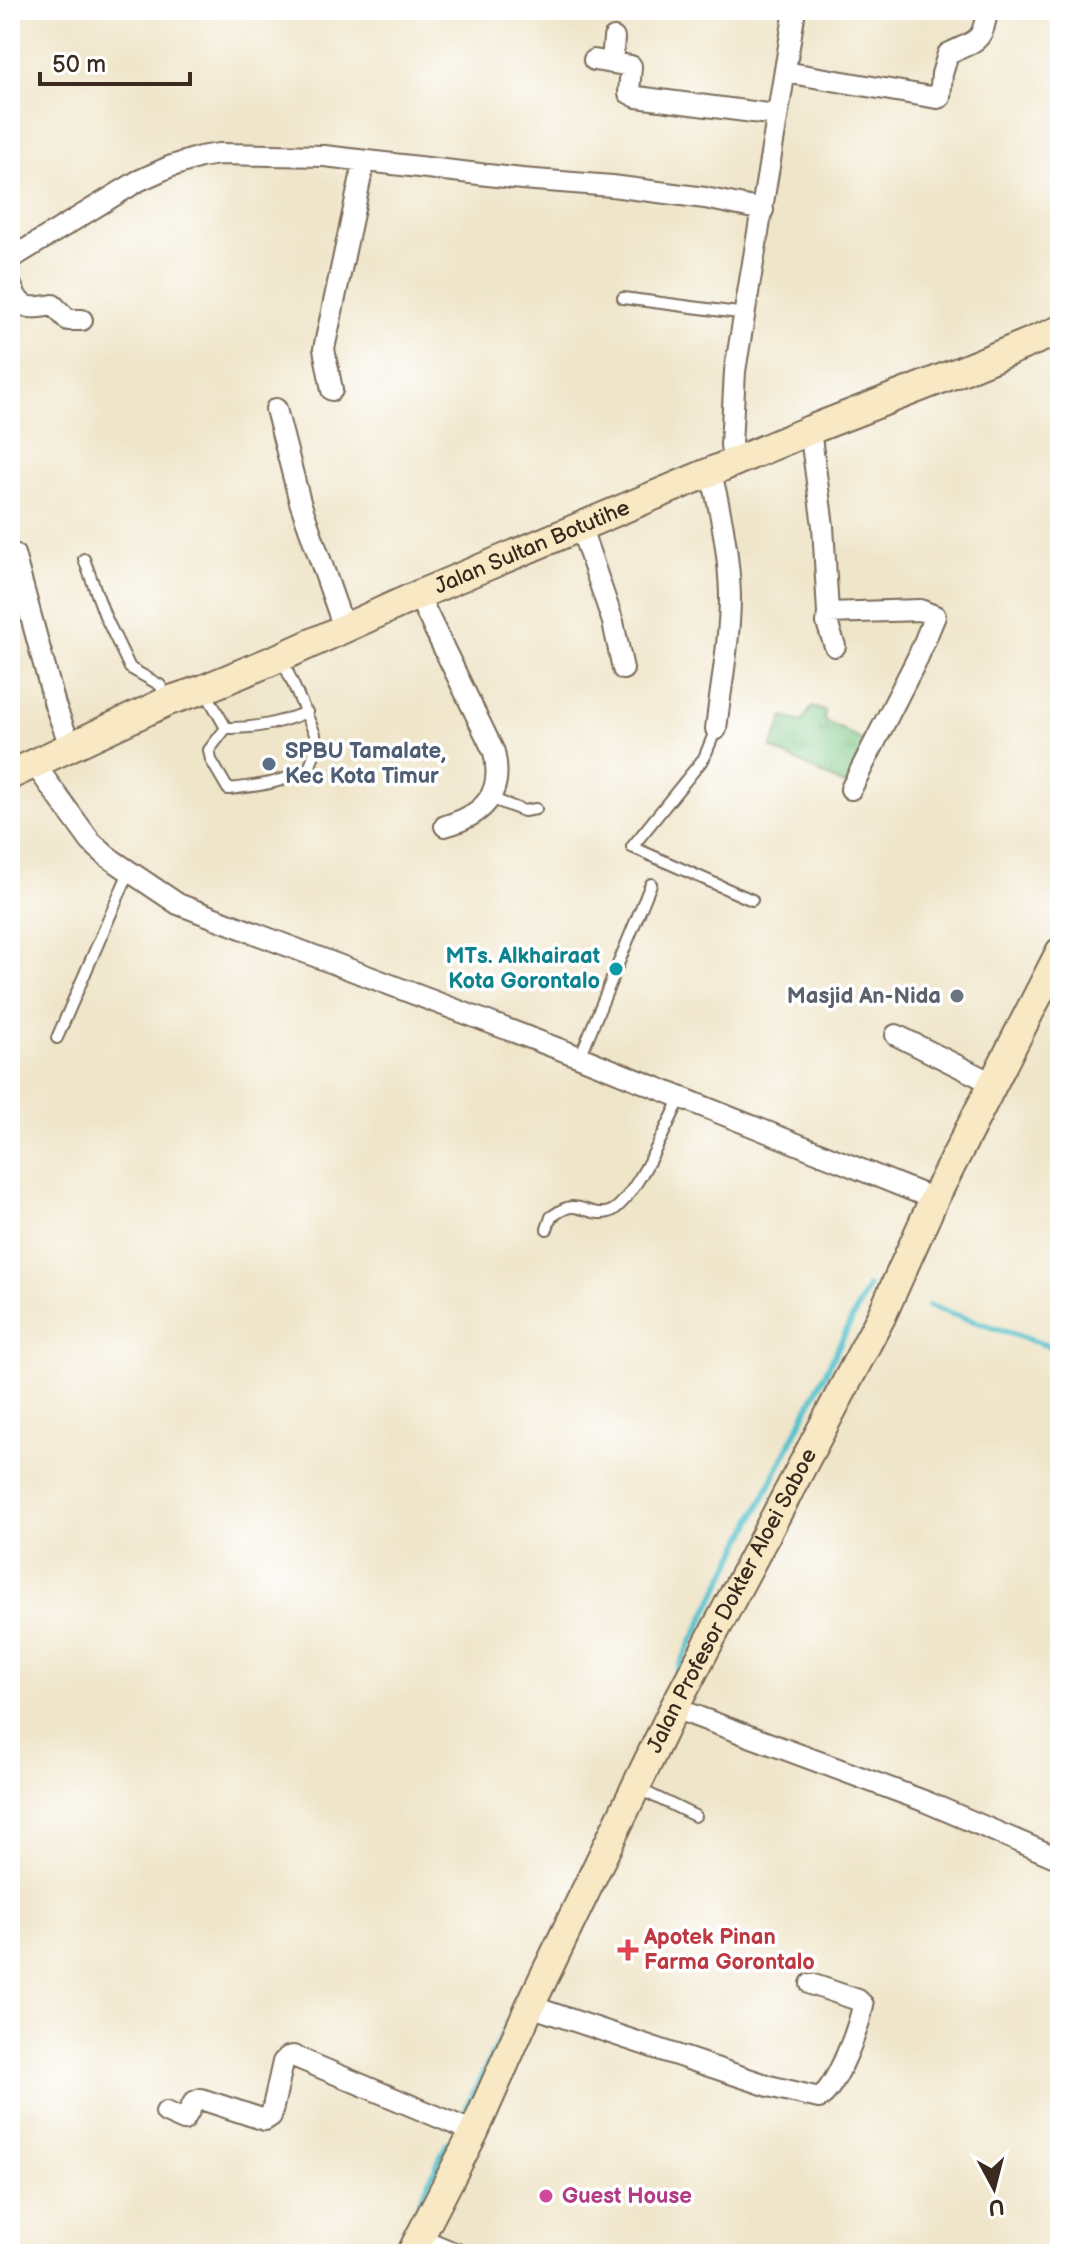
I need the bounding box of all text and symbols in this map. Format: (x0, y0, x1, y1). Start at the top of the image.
scale bar (40, 36, 190, 86)
text: 50 m (52, 50, 106, 79)
street label: Jalan Sultan Botutihe (430, 494, 634, 600)
place label: SPBU Tamalate, Kec Kota Timur (285, 738, 446, 790)
marker: SPBU Tamalate, Kec Kota Timur (260, 755, 278, 773)
place label: MTs. Alkhairaat Kota Gorontalo (446, 943, 601, 995)
marker: MTs. Alkhairaat Kota Gorontalo (607, 960, 625, 978)
place label: Masjid An-Nida (787, 983, 941, 1010)
marker: Masjid An-Nida (948, 987, 966, 1005)
street label: Jalan Profesor Dokter Aloei Saboe (641, 1444, 822, 1757)
place label: Apotek Pinan Farma Gorontalo (643, 1924, 815, 1976)
marker: Apotek Pinan Farma Gorontalo (619, 1941, 637, 1959)
north arrow (954, 2148, 1034, 2228)
place label: Guest House (562, 2183, 692, 2210)
marker: Guest House (537, 2187, 555, 2205)
text: U (987, 2192, 1006, 2221)

